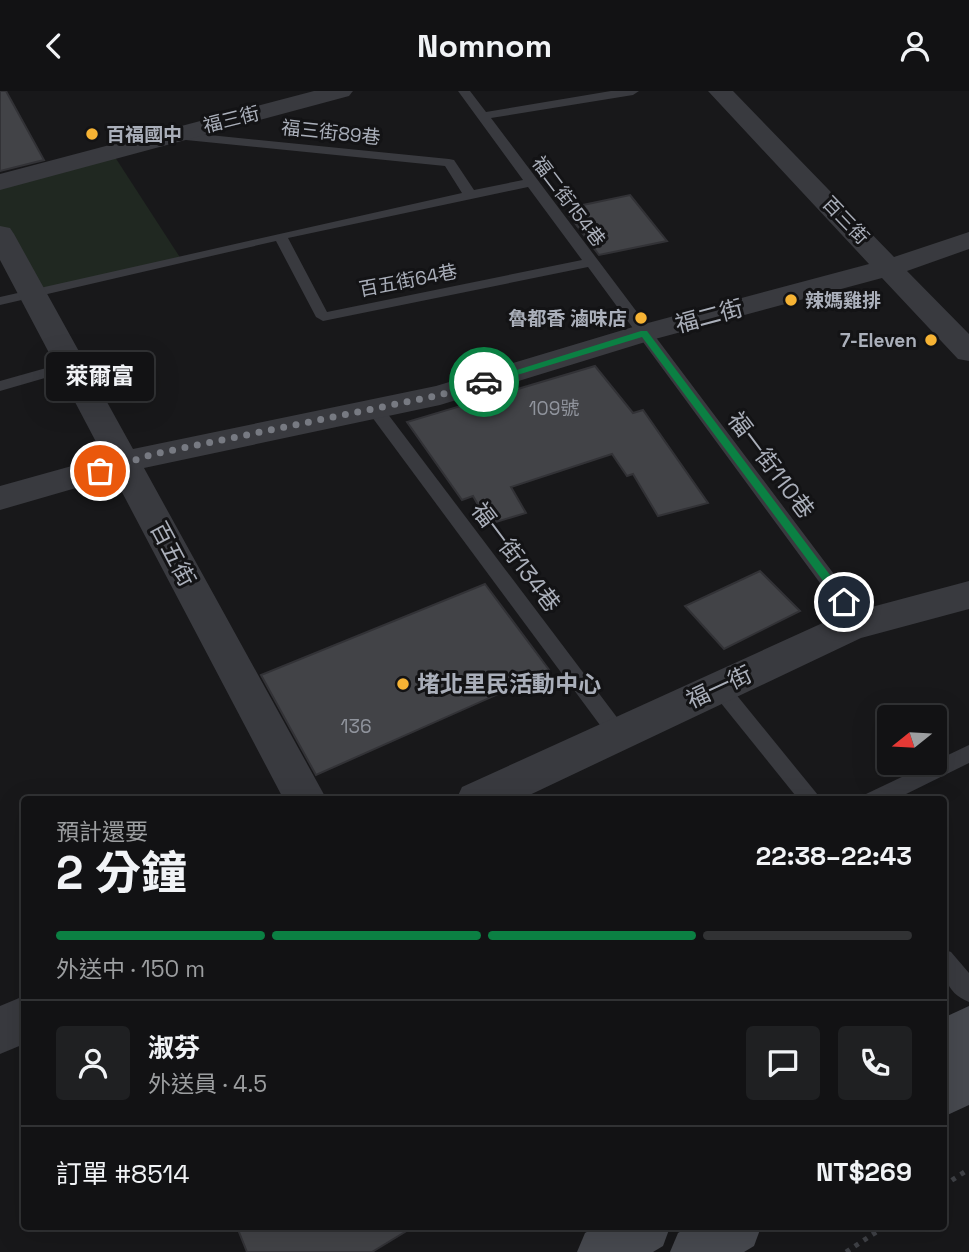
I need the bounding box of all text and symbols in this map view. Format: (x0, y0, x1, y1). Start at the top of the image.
text: Nomnom (417, 26, 552, 66)
icon: back (35, 27, 73, 65)
icon: person (896, 27, 934, 65)
street label: 福三街 (200, 100, 262, 139)
street label: 福三街89巷 (280, 115, 382, 150)
place label: 百福國中 (106, 122, 182, 147)
marker: 百福國中 (84, 126, 100, 142)
street label: 福二街154巷 (526, 151, 611, 252)
street label: 百三街 (817, 191, 874, 250)
street label: 百五街64巷 (357, 259, 459, 302)
place label: 辣媽雞排 (805, 288, 881, 313)
marker: 辣媽雞排 (783, 292, 799, 308)
street label: 福二街 (672, 293, 746, 339)
place label: 魯都香 滷味店 (508, 306, 627, 331)
marker: 魯都香 滷味店 (633, 310, 649, 326)
place label: 7-Eleven (840, 328, 917, 353)
marker: 7-Eleven (923, 332, 939, 348)
courier (449, 347, 519, 417)
callout: 萊爾富 (46, 352, 154, 401)
text: 萊爾富 (66, 361, 135, 391)
icon: car (465, 363, 503, 401)
house number: 109號 (529, 396, 579, 421)
street label: 福一街110巷 (721, 406, 821, 524)
pin (70, 441, 130, 501)
icon: bag (81, 452, 119, 490)
street label: 福一街134巷 (465, 496, 567, 618)
street label: 百五街 (144, 516, 202, 592)
pin (814, 572, 874, 632)
icon: home (825, 583, 863, 621)
street label: 福一街 (681, 659, 757, 715)
place label: 堵北里民活動中心 (417, 669, 601, 699)
marker: 堵北里民活動中心 (395, 676, 411, 692)
north arrow (877, 705, 947, 775)
map controls (877, 705, 947, 775)
house number: 136 (340, 714, 372, 739)
text: 預計還要 (56, 817, 148, 847)
text: 22:38–22:43 (756, 839, 912, 873)
text: 2 分鐘 (56, 844, 187, 902)
text: 外送中 · 150 m (56, 954, 205, 984)
button: person (56, 1026, 130, 1100)
button: chat (746, 1026, 820, 1100)
button: phone (838, 1026, 912, 1100)
text: 淑芬 (148, 1031, 200, 1065)
text: 外送員 · 4.5 (148, 1069, 267, 1099)
text: NT$269 (816, 1155, 912, 1189)
text: 訂單 #8514 (56, 1157, 190, 1191)

